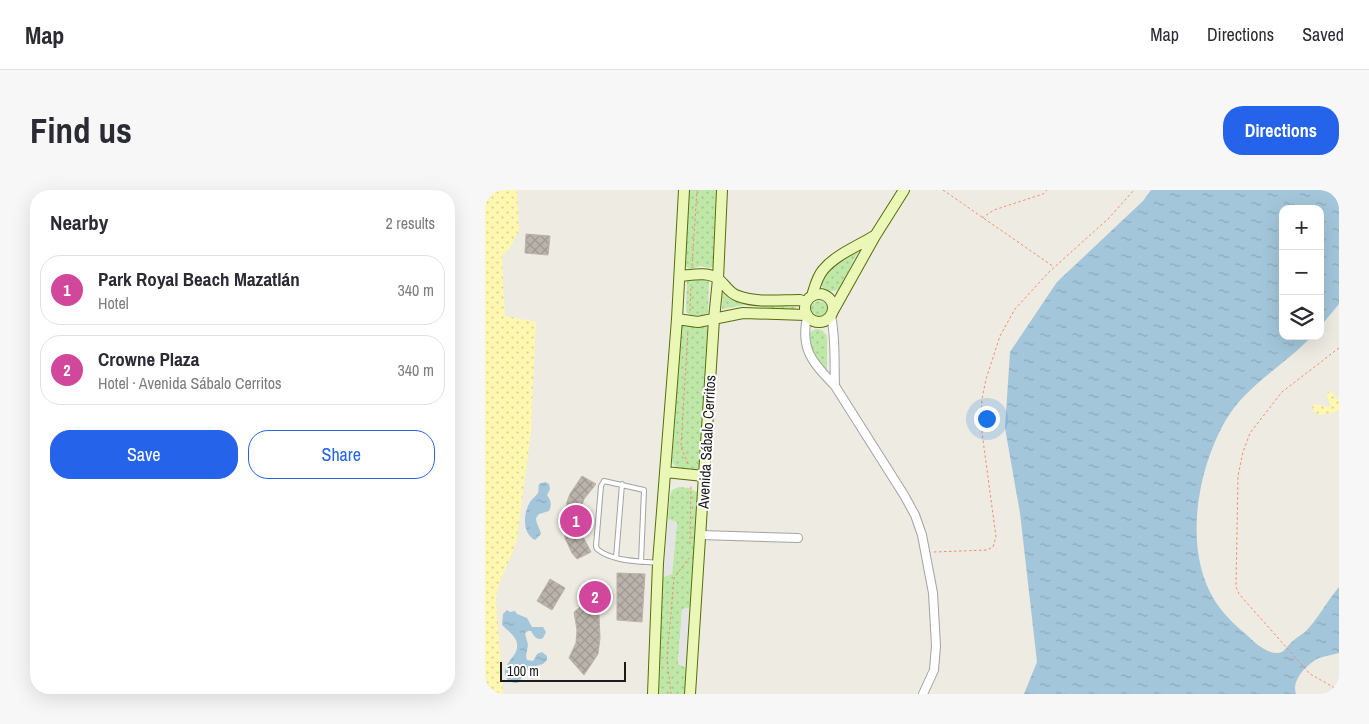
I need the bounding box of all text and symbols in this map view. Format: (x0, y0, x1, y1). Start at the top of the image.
text: Map (25, 19, 64, 51)
text: Map (1150, 22, 1179, 47)
text: Directions (1207, 22, 1274, 47)
text: Saved (1302, 22, 1344, 47)
button: Directions (1223, 106, 1339, 155)
text: Find us (30, 107, 132, 154)
map controls (1279, 205, 1324, 340)
button: + (1279, 205, 1324, 250)
text: Nearby (50, 208, 108, 237)
text: 2 results (385, 212, 435, 234)
button: − (1279, 250, 1324, 295)
text: Park Royal Beach Mazatlán (98, 266, 300, 292)
text: 1 (63, 279, 71, 301)
text: 340 m (398, 279, 434, 301)
text: Hotel (98, 292, 129, 314)
button: layers (1279, 295, 1324, 340)
text: Crowne Plaza (98, 346, 199, 372)
text: 2 (63, 359, 71, 381)
text: 340 m (398, 359, 434, 381)
text: Hotel · Avenida Sábalo Cerritos (98, 372, 282, 394)
street label: Avenida Sábalo Cerritos (692, 375, 720, 510)
your location (974, 406, 1000, 432)
button: Save (50, 430, 238, 479)
button: Share (248, 430, 435, 479)
pin: 1 (560, 502, 592, 540)
pin: 2 (579, 578, 611, 616)
scale bar (500, 659, 626, 682)
text: 100 m (507, 662, 539, 680)

